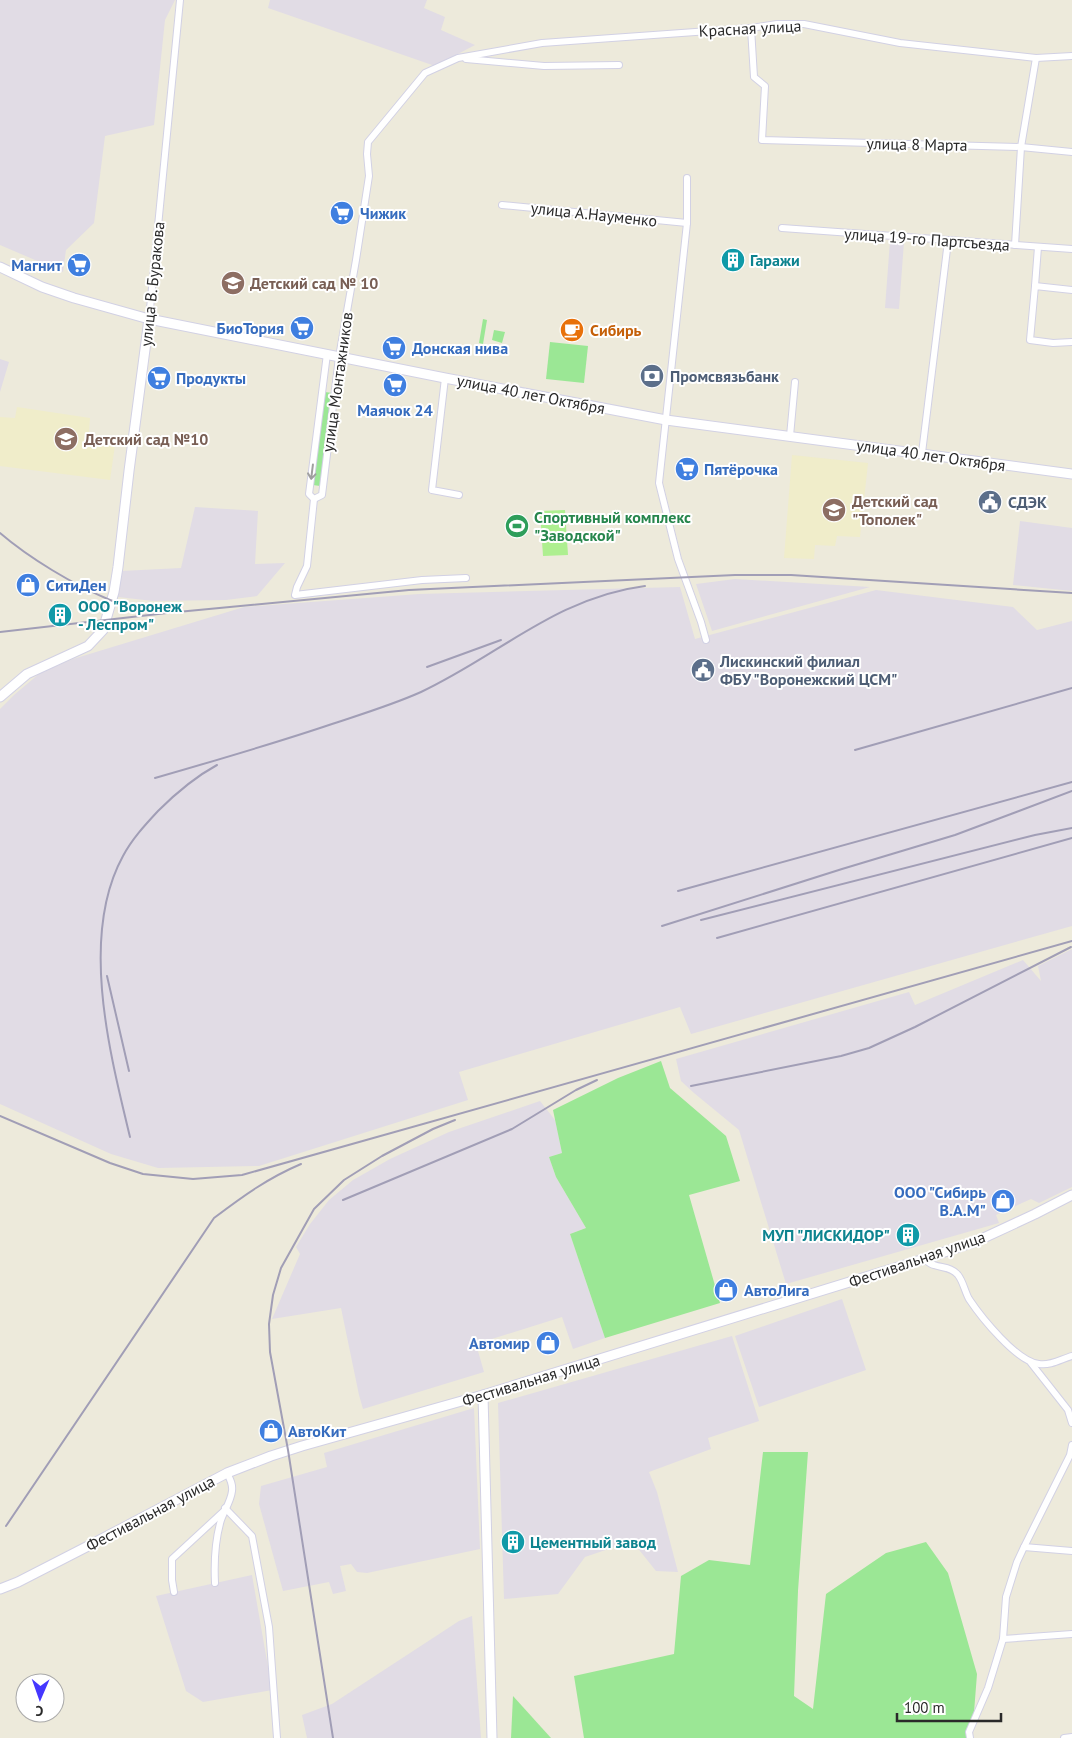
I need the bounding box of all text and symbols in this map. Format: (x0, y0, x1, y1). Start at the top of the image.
street label: Красная улица (698, 15, 802, 41)
street label: улица 8 Марта (866, 133, 968, 155)
street label: улица А.Науменко (530, 197, 658, 231)
supermarket icon: Чижик (329, 200, 355, 226)
place label: Чижик (360, 203, 406, 223)
street label: улица В. Буракова (135, 220, 169, 348)
street label: улица 19-го Партсъезда (843, 223, 1011, 255)
building icon: Гаражи (720, 247, 746, 273)
place label: Гаражи (750, 250, 800, 270)
supermarket icon: Магнит (66, 252, 92, 278)
place label: Магнит (11, 255, 62, 275)
school or university icon: Детский сад № 10 (220, 270, 246, 296)
place label: Детский сад № 10 (250, 273, 378, 293)
street label: улица Монтажников (317, 311, 357, 453)
supermarket icon: БиоТория (289, 315, 315, 341)
cafe icon: Сибирь (559, 317, 585, 343)
place label: БиоТория (217, 318, 284, 338)
place label: Сибирь (590, 320, 642, 340)
supermarket icon: Донская нива (381, 335, 407, 361)
place label: Донская нива (412, 338, 508, 358)
bank icon: Промсвязьбанк (639, 363, 665, 389)
supermarket icon: Продукты (146, 365, 172, 391)
place label: Промсвязьбанк (670, 366, 779, 386)
place label: Продукты (176, 368, 246, 388)
street label: улица 40 лет Октября (455, 370, 607, 418)
supermarket icon: Маячок 24 (382, 372, 408, 398)
place label: Маячок 24 (357, 400, 433, 420)
school or university icon: Детский сад №10 (53, 426, 79, 452)
place label: Детский сад №10 (84, 429, 208, 449)
street label: улица 40 лет Октября (855, 435, 1007, 475)
supermarket icon: Пятёрочка (674, 456, 700, 482)
place label: Пятёрочка (704, 459, 778, 479)
one-way arrow (307, 464, 317, 480)
public building icon: СДЭК (977, 489, 1003, 515)
place label: Детский сад "Тополек" (852, 491, 938, 529)
place label: СДЭК (1008, 492, 1047, 512)
school or university icon: Детский сад "Тополек" (821, 497, 847, 523)
place label: Спортивный комплекс "Заводской" (534, 507, 691, 545)
sports icon: Спортивный комплекс "Заводской" (504, 513, 530, 539)
shop icon: СитиДен (15, 572, 41, 598)
place label: СитиДен (46, 575, 107, 595)
place label: ООО "Воронеж - Леспром" (78, 596, 183, 634)
building icon: ООО "Воронеж - Леспром" (47, 602, 73, 628)
place label: Лискинский филиал ФБУ "Воронежский ЦСМ" (719, 651, 897, 689)
public building icon: Лискинский филиал ФБУ "Воронежский ЦСМ" (690, 657, 716, 683)
place label: ООО "Сибирь В.А.М" (894, 1182, 986, 1220)
shop icon: ООО "Сибирь В.А.М" (990, 1188, 1016, 1214)
building icon: МУП "ЛИСКИДОР" (895, 1222, 921, 1248)
place label: МУП "ЛИСКИДОР" (762, 1225, 890, 1245)
street label: Фестивальная улица (846, 1226, 988, 1292)
shop icon: АвтоЛига (713, 1277, 739, 1303)
place label: АвтоЛига (744, 1280, 810, 1300)
shop icon: Автомир (535, 1330, 561, 1356)
place label: Автомир (469, 1333, 530, 1353)
street label: Фестивальная улица (460, 1350, 602, 1410)
shop icon: АвтоКит (258, 1418, 284, 1444)
place label: АвтоКит (288, 1421, 347, 1441)
street label: Фестивальная улица (82, 1471, 218, 1555)
building icon: Цементный завод (500, 1529, 526, 1555)
place label: Цементный завод (530, 1532, 656, 1552)
north arrow (15, 1673, 65, 1723)
scale bar (897, 1690, 1001, 1722)
text: 100 m (904, 1698, 945, 1717)
text: С (35, 1702, 44, 1720)

